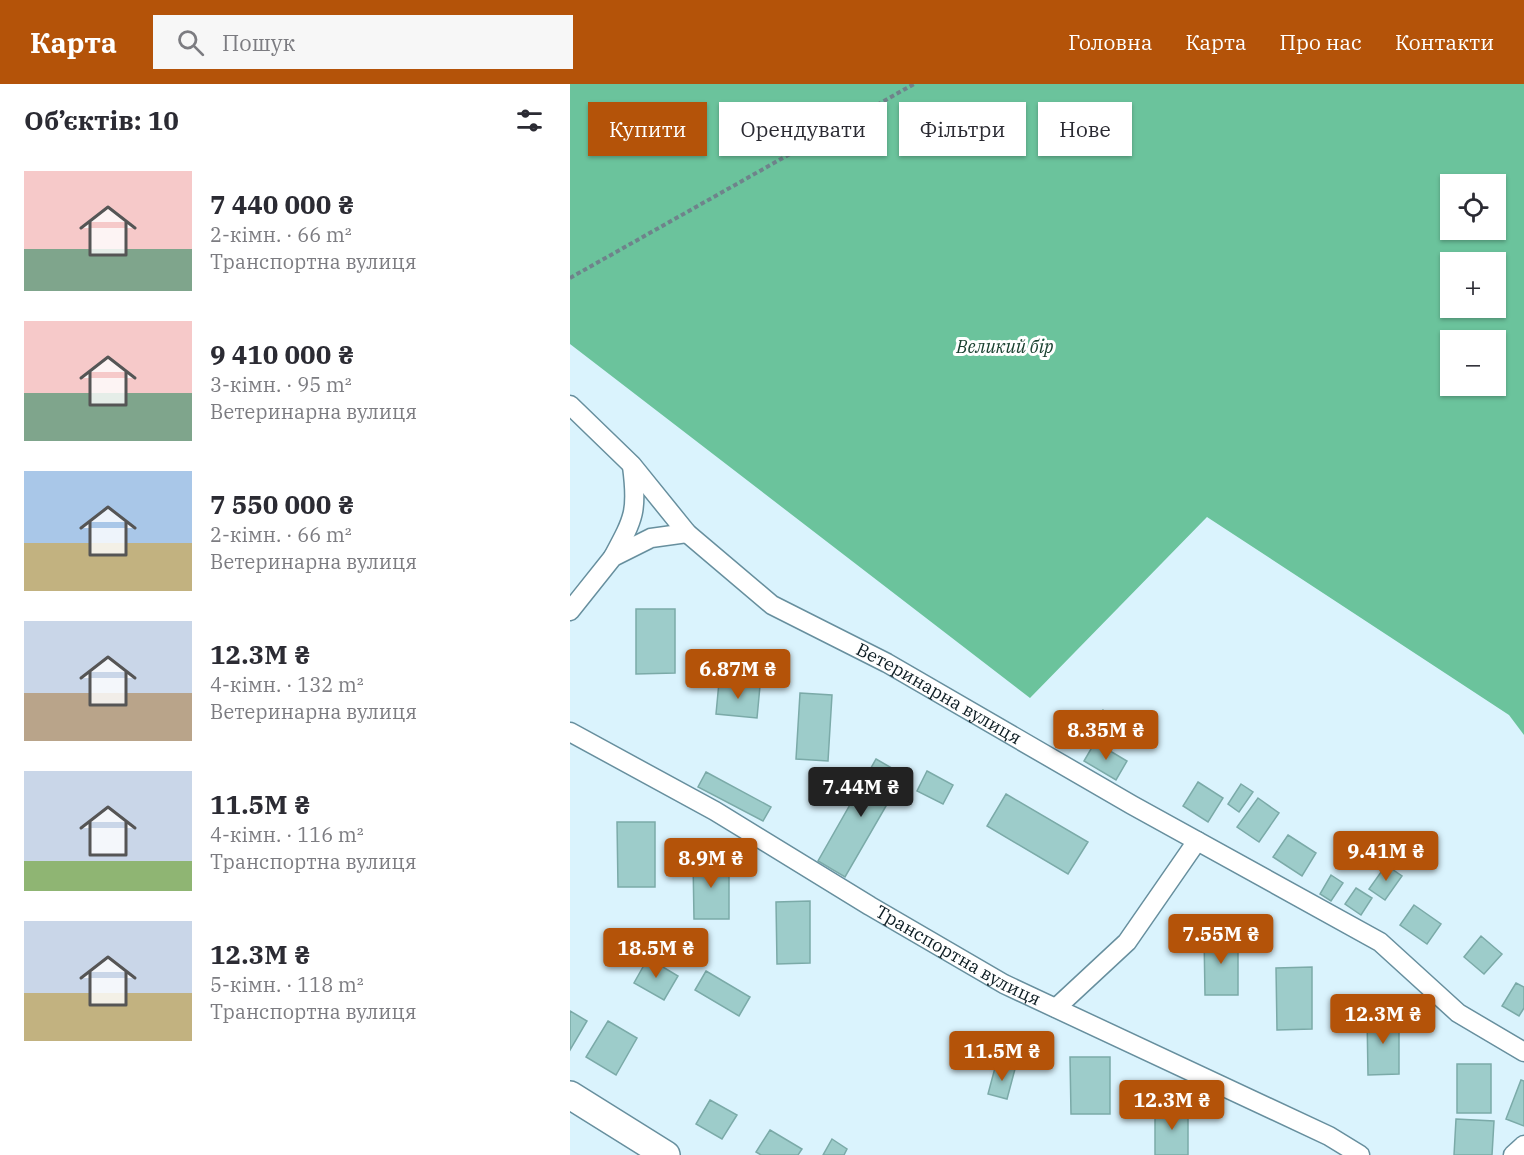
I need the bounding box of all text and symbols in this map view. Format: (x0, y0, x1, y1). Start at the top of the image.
search box (153, 15, 573, 69)
text: Карта (30, 24, 117, 61)
icon: search (174, 26, 207, 59)
text: Пошук (222, 28, 295, 57)
text: Головна (1068, 28, 1152, 56)
text: Карта (1185, 28, 1246, 56)
text: Про нас (1279, 28, 1362, 56)
text: Контакти (1395, 28, 1494, 56)
chip: Купити (588, 102, 707, 156)
chip: Орендувати (719, 102, 887, 156)
chip: Фільтри (899, 102, 1026, 156)
chip: Нове (1038, 102, 1132, 156)
text: Об’єктів: 10 (24, 103, 179, 137)
icon: filters (513, 104, 546, 137)
map controls (1440, 174, 1506, 396)
button: locate (1440, 174, 1506, 240)
text: 7 440 000 ₴ (210, 187, 354, 221)
icon: home (72, 195, 144, 267)
text: 2-кімн. · 66 m² (210, 221, 352, 248)
text: Транспортна вулиця (210, 248, 416, 275)
button: + (1440, 252, 1506, 318)
button: − (1440, 330, 1506, 396)
park label: Великий бір (955, 335, 1054, 358)
text: 9 410 000 ₴ (210, 337, 354, 371)
icon: home (72, 345, 144, 417)
text: 3-кімн. · 95 m² (210, 371, 352, 398)
text: Ветеринарна вулиця (210, 398, 417, 425)
text: 7 550 000 ₴ (210, 487, 354, 521)
icon: home (72, 495, 144, 567)
text: 2-кімн. · 66 m² (210, 521, 352, 548)
text: Ветеринарна вулиця (210, 548, 417, 575)
text: 12.3M ₴ (210, 637, 311, 671)
street label: Ветеринарна вулиця (852, 637, 1026, 749)
icon: home (72, 645, 144, 717)
pin: 6.87M ₴ (683, 649, 793, 700)
text: 6.87M ₴ (699, 655, 777, 682)
text: 4-кімн. · 132 m² (210, 671, 364, 698)
text: Ветеринарна вулиця (210, 698, 417, 725)
pin: 8.35M ₴ (1051, 710, 1161, 761)
text: 8.35M ₴ (1067, 716, 1145, 743)
pin: 7.44M ₴ (806, 767, 916, 818)
text: 7.44M ₴ (822, 773, 900, 800)
text: 11.5M ₴ (210, 787, 311, 821)
icon: home (72, 795, 144, 867)
text: 4-кімн. · 116 m² (210, 821, 364, 848)
pin: 9.41M ₴ (1331, 831, 1441, 882)
text: 9.41M ₴ (1347, 837, 1425, 864)
pin: 8.9M ₴ (662, 838, 760, 889)
text: 8.9M ₴ (678, 844, 744, 871)
text: Транспортна вулиця (210, 848, 416, 875)
street label: Транспортна вулиця (871, 900, 1044, 1010)
pin: 7.55M ₴ (1166, 914, 1276, 965)
text: 7.55M ₴ (1182, 920, 1260, 947)
pin: 18.5M ₴ (601, 928, 711, 979)
text: 18.5M ₴ (617, 934, 695, 961)
text: 12.3M ₴ (210, 937, 311, 971)
icon: home (72, 945, 144, 1017)
text: 5-кімн. · 118 m² (210, 971, 364, 998)
pin: 12.3M ₴ (1328, 994, 1438, 1045)
text: Транспортна вулиця (210, 998, 416, 1025)
text: 12.3M ₴ (1344, 1000, 1422, 1027)
pin: 11.5M ₴ (947, 1031, 1057, 1082)
text: 11.5M ₴ (963, 1037, 1041, 1064)
pin: 12.3M ₴ (1117, 1080, 1227, 1131)
text: 12.3M ₴ (1133, 1086, 1211, 1113)

